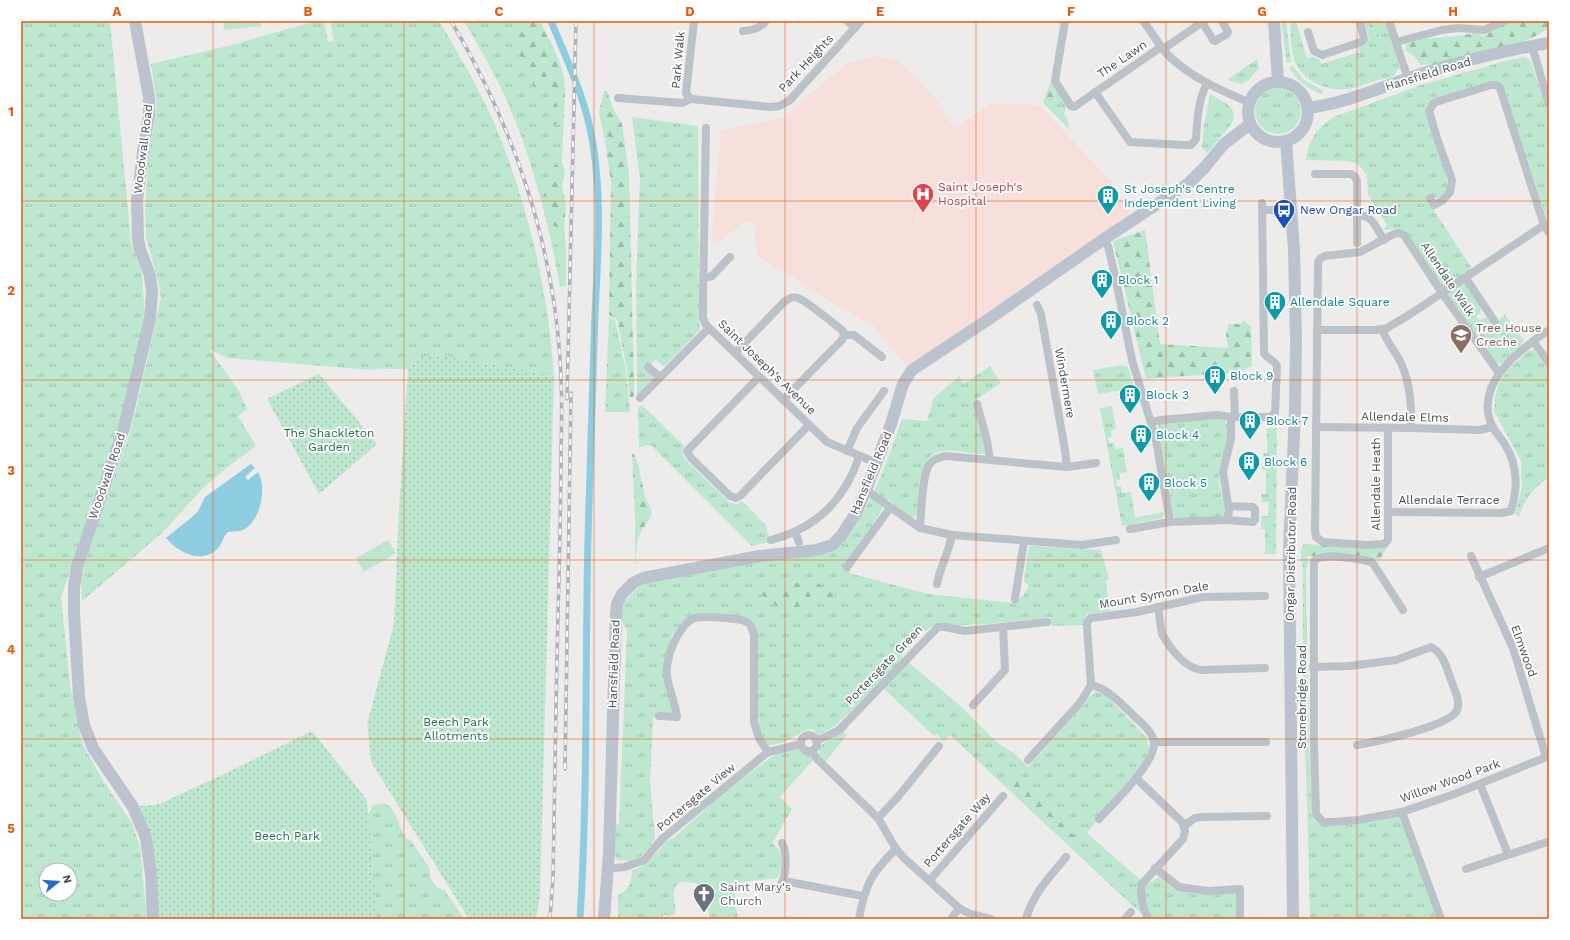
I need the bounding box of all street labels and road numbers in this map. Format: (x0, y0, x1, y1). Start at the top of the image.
street label: Park Walk (669, 30, 688, 89)
street label: Park Heights (776, 31, 836, 95)
street label: The Lawn (1095, 37, 1149, 81)
street label: Hansfield Road (1384, 54, 1472, 94)
street label: Woodwall Road (131, 103, 155, 195)
street label: Allendale Walk (1418, 239, 1478, 319)
street label: Saint Joseph's Avenue (715, 317, 819, 417)
street label: Windermere (1052, 347, 1078, 419)
street label: Allendale Elms (1361, 409, 1449, 425)
street label: Hansfield Road (847, 429, 895, 517)
street label: Woodwall Road (86, 431, 128, 521)
street label: Allendale Heath (1369, 437, 1383, 531)
street label: Ongar Distributor Road (1283, 487, 1299, 621)
street label: Allendale Terrace (1398, 493, 1500, 507)
street label: Mount Symon Dale (1098, 578, 1210, 612)
street label: Hansfield Road (605, 619, 623, 709)
street label: Portersgate Green (842, 622, 926, 708)
street label: Elmwood (1508, 623, 1540, 679)
street label: Stonebridge Road (1295, 645, 1309, 749)
street label: Willow Wood Park (1398, 756, 1502, 806)
street label: Portersgate View (654, 760, 738, 834)
street label: Portersgate Way (921, 789, 994, 870)

